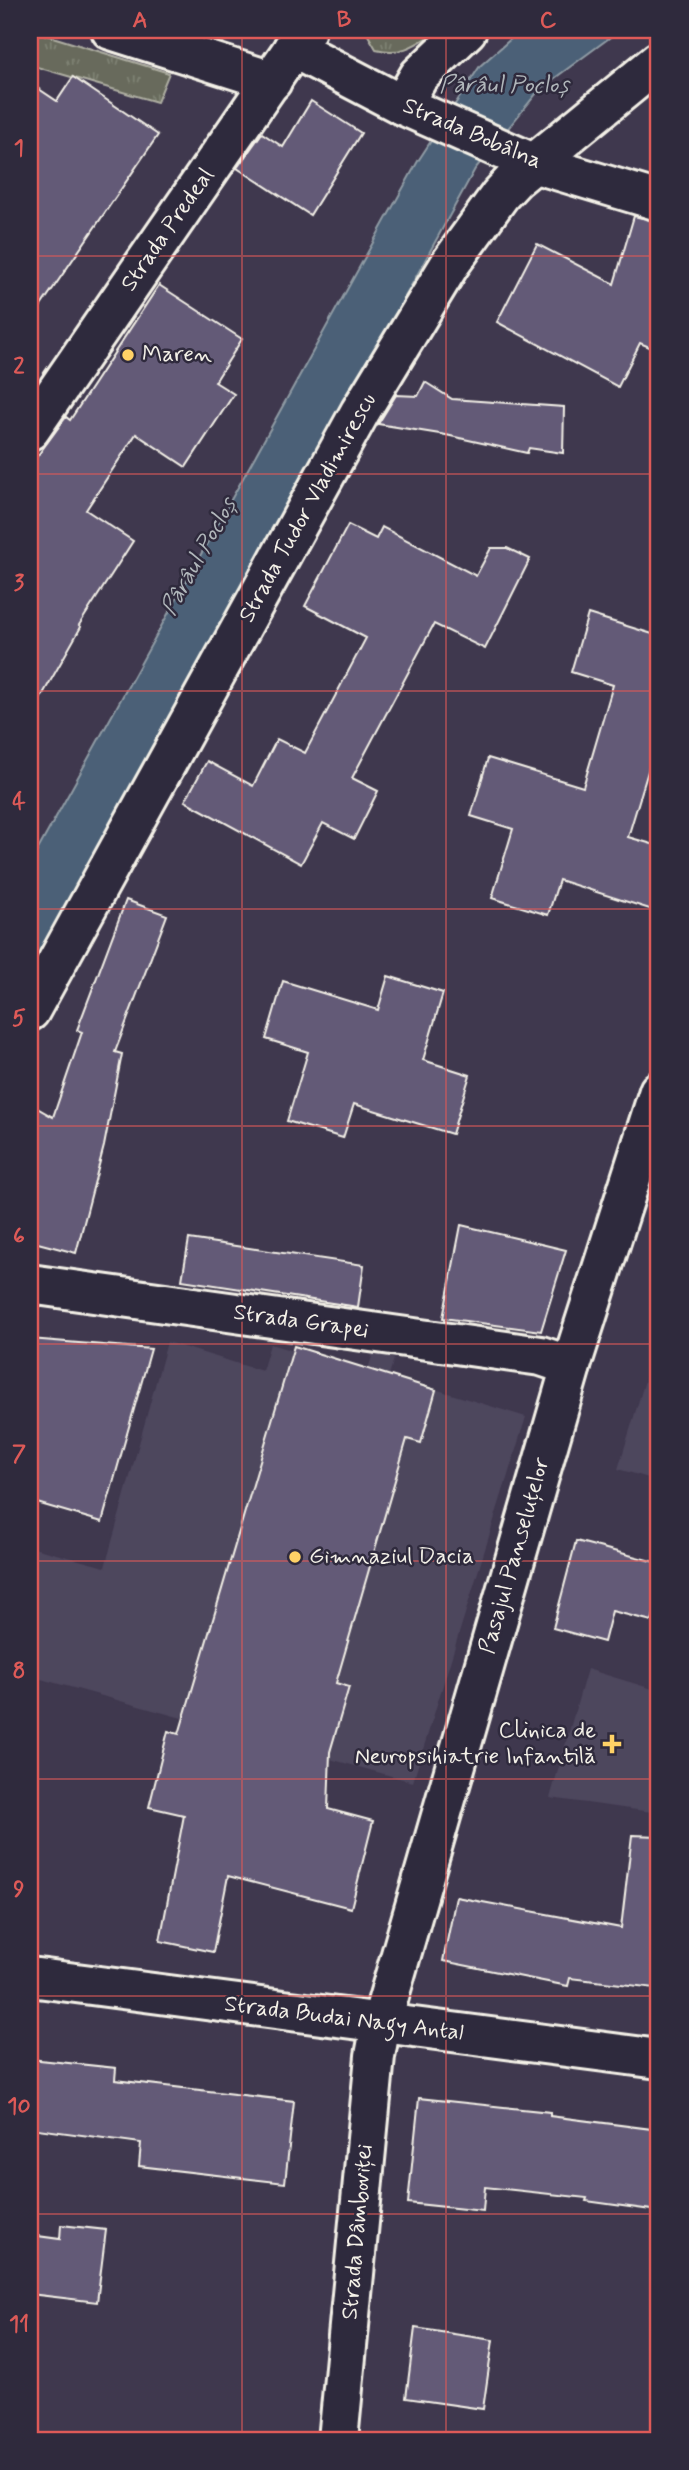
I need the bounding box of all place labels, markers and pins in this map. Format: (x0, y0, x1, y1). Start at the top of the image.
place label: Maren (142, 340, 212, 370)
marker: Maren (120, 347, 136, 363)
place label: Gimnaziul Dacia (309, 1542, 474, 1572)
marker: Gimnaziul Dacia (287, 1549, 303, 1565)
place label: Clinica de Neuropsihiatrie Infantilă (355, 1716, 596, 1772)
marker: Clinica de Neuropsihiatrie Infantilă (602, 1734, 622, 1754)

